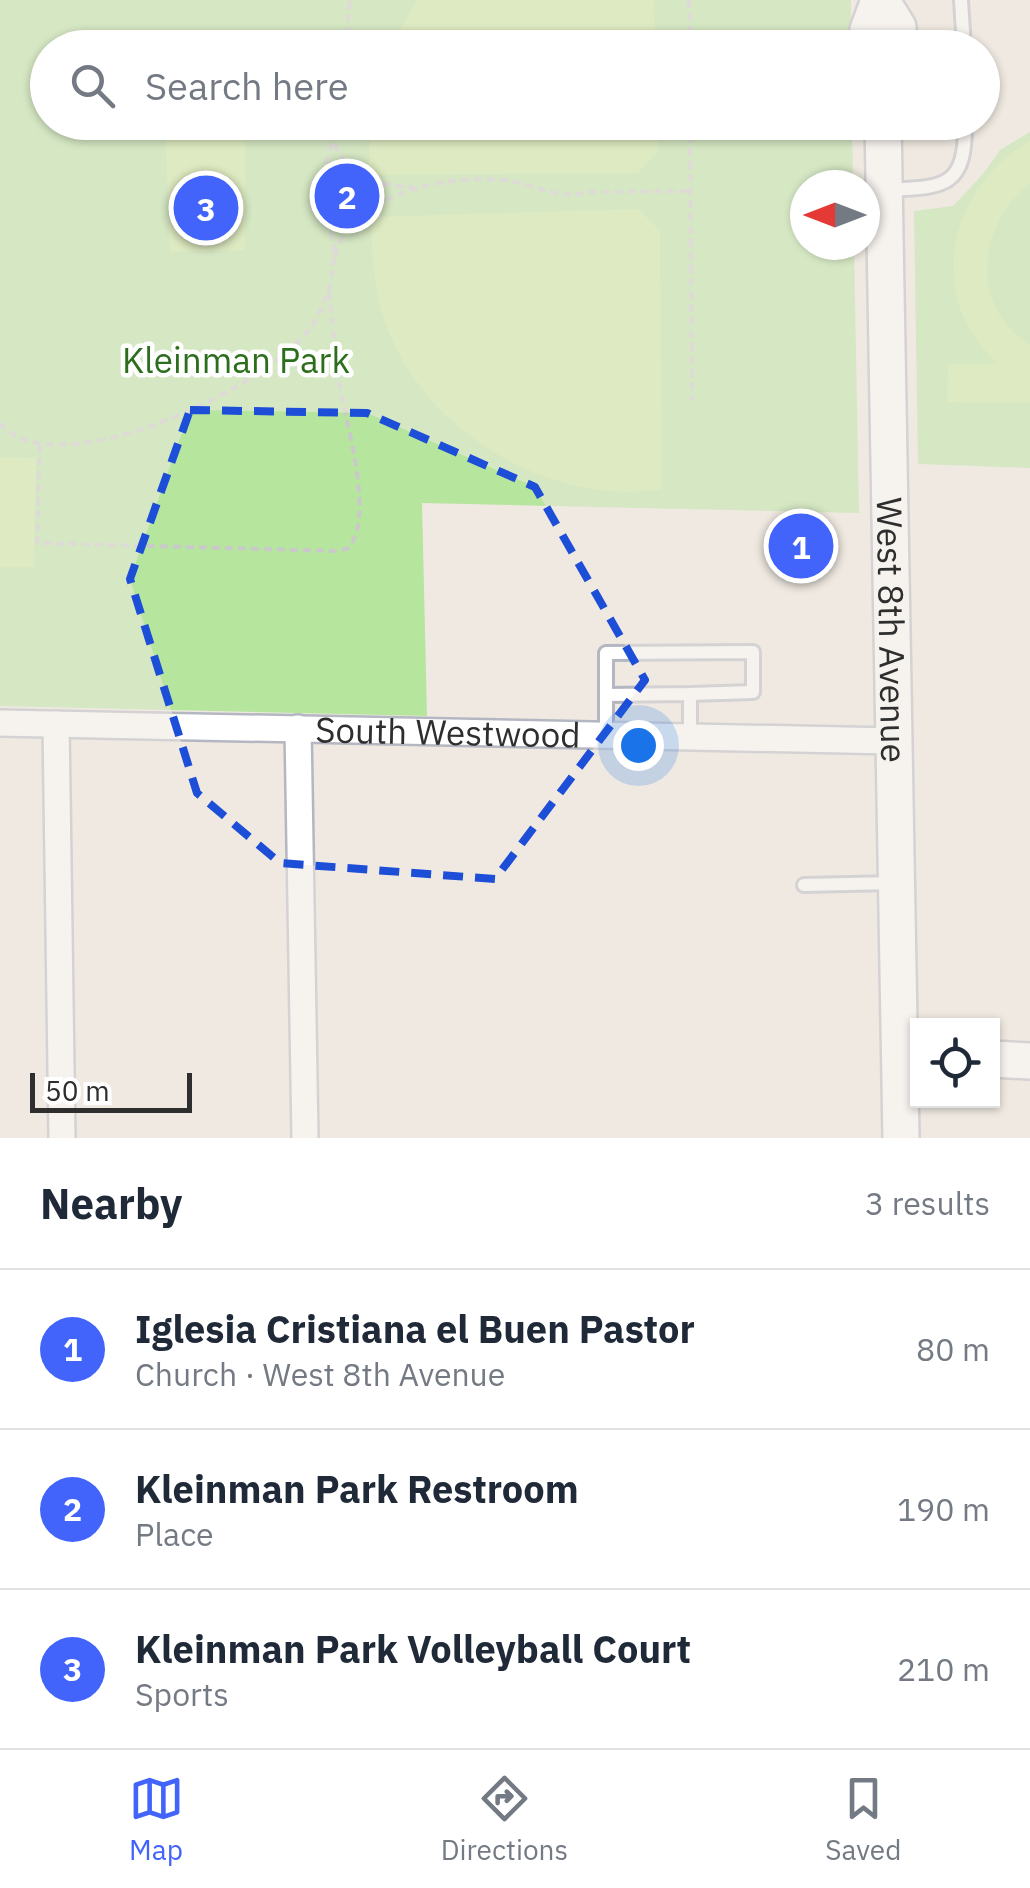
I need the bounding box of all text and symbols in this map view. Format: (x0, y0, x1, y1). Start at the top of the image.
search box (30, 30, 1000, 140)
icon: search (65, 58, 120, 113)
text: Search here (145, 61, 349, 110)
pin: 2 (314, 158, 380, 234)
pin: 3 (174, 170, 238, 246)
north arrow (790, 170, 880, 260)
park label: Kleinman Park (122, 337, 350, 383)
street label: West 8th Avenue (867, 497, 917, 763)
pin: 1 (768, 508, 834, 584)
street label: South Westwood (315, 706, 581, 758)
your location (613, 720, 664, 771)
map controls (910, 1018, 1000, 1108)
button: locate (910, 1018, 1000, 1108)
scale bar (30, 1068, 192, 1112)
text: 50 m (45, 1072, 110, 1109)
text: Nearby (40, 1176, 182, 1231)
text: 3 results (865, 1182, 990, 1224)
text: Iglesia Cristiana el Buen Pastor (135, 1304, 695, 1353)
text: 1 (63, 1328, 82, 1370)
text: 80 m (916, 1328, 990, 1370)
text: Church · West 8th Avenue (135, 1353, 505, 1395)
text: Kleinman Park Restroom (135, 1464, 579, 1513)
text: 2 (63, 1488, 82, 1530)
text: 190 m (897, 1488, 990, 1530)
text: Place (135, 1513, 214, 1555)
text: Kleinman Park Volleyball Court (135, 1624, 691, 1673)
text: 3 (63, 1648, 82, 1690)
text: 210 m (897, 1648, 990, 1690)
text: Sports (135, 1673, 229, 1715)
tab: Map (129, 1771, 184, 1868)
tab: Directions (441, 1771, 568, 1868)
tab: Saved (825, 1771, 901, 1868)

